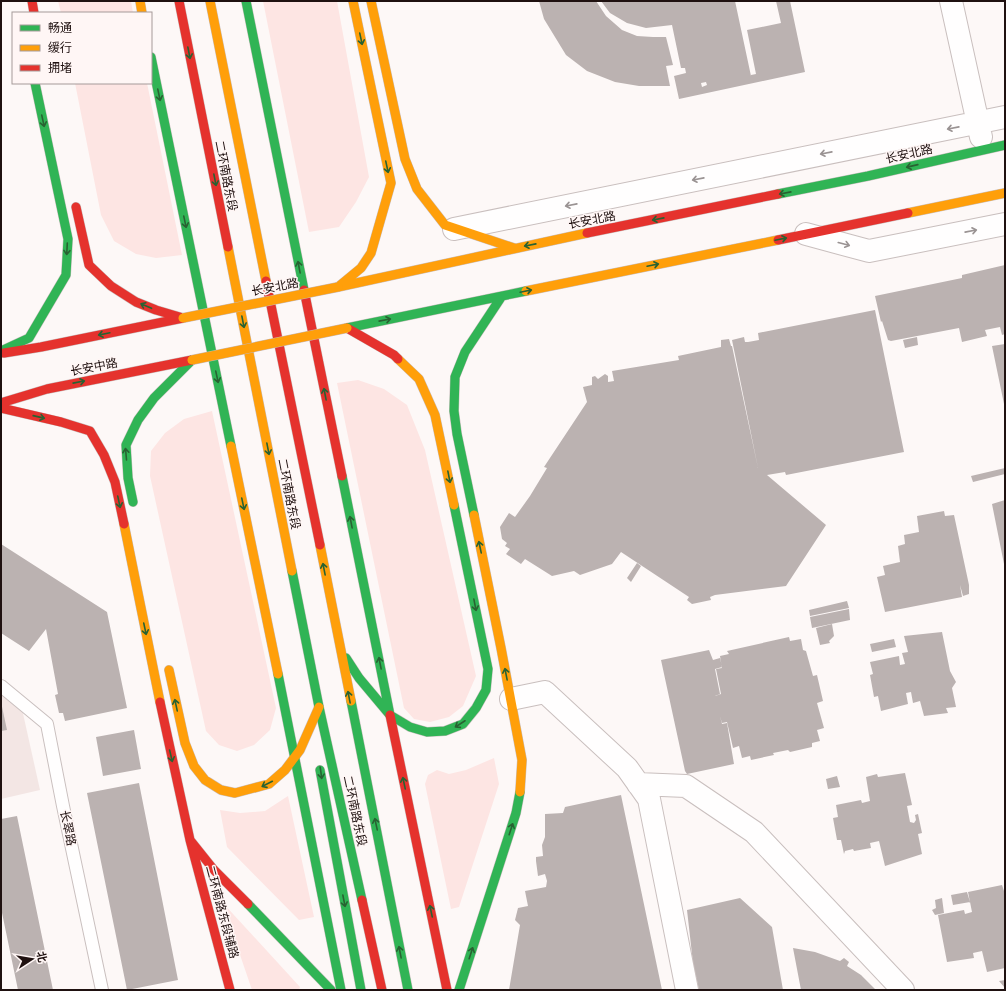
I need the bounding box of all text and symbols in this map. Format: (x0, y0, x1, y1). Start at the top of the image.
legend (12, 12, 152, 84)
text: 畅通 (48, 20, 72, 35)
one-way arrow (357, 32, 365, 45)
text: 缓行 (48, 40, 72, 55)
one-way arrow (186, 46, 194, 59)
text: 拥堵 (48, 60, 72, 75)
one-way arrow (155, 88, 163, 101)
one-way arrow (39, 114, 47, 127)
one-way arrow (947, 124, 960, 132)
street label: 二环南路东段 (212, 139, 241, 213)
street label: 长安北路 (884, 141, 934, 166)
one-way arrow (819, 150, 832, 158)
one-way arrow (384, 160, 392, 173)
one-way arrow (906, 162, 919, 170)
one-way arrow (211, 174, 219, 187)
one-way arrow (692, 176, 705, 184)
one-way arrow (779, 189, 792, 197)
one-way arrow (565, 201, 578, 209)
street label: 长安北路 (567, 208, 617, 231)
one-way arrow (181, 215, 189, 228)
one-way arrow (652, 215, 665, 223)
one-way arrow (964, 226, 977, 234)
one-way arrow (774, 235, 787, 243)
one-way arrow (524, 241, 537, 249)
one-way arrow (837, 241, 850, 248)
one-way arrow (63, 242, 71, 255)
one-way arrow (295, 261, 303, 274)
one-way arrow (646, 261, 659, 269)
street label: 长安北路 (250, 275, 300, 298)
one-way arrow (519, 287, 532, 295)
one-way arrow (140, 302, 152, 310)
one-way arrow (239, 315, 247, 328)
one-way arrow (378, 316, 391, 324)
one-way arrow (98, 331, 111, 339)
street label: 长安中路 (69, 355, 119, 378)
one-way arrow (213, 370, 221, 383)
one-way arrow (72, 378, 85, 386)
one-way arrow (321, 388, 329, 401)
one-way arrow (32, 413, 45, 421)
one-way arrow (264, 442, 272, 455)
one-way arrow (123, 448, 130, 461)
street label: 二环南路东段 (275, 457, 304, 531)
one-way arrow (445, 471, 453, 484)
one-way arrow (115, 495, 123, 508)
one-way arrow (239, 497, 247, 510)
one-way arrow (347, 515, 355, 528)
one-way arrow (476, 540, 484, 553)
one-way arrow (320, 563, 328, 576)
one-way arrow (471, 598, 479, 611)
one-way arrow (141, 622, 149, 635)
one-way arrow (375, 657, 383, 670)
one-way arrow (502, 668, 510, 681)
one-way arrow (345, 691, 353, 704)
one-way arrow (172, 699, 180, 712)
one-way arrow (455, 720, 466, 728)
one-way arrow (168, 749, 176, 762)
one-way arrow (317, 766, 325, 779)
street label: 二环南路东段 (341, 774, 370, 848)
one-way arrow (400, 777, 408, 790)
one-way arrow (261, 780, 273, 788)
street label: 长翠路 (57, 809, 80, 847)
one-way arrow (371, 818, 379, 831)
one-way arrow (508, 823, 515, 836)
street label: 二环南路东段辅路 (203, 864, 242, 960)
one-way arrow (341, 894, 349, 907)
one-way arrow (426, 905, 434, 918)
north arrow (12, 939, 52, 979)
one-way arrow (396, 946, 404, 959)
one-way arrow (468, 946, 475, 959)
text: 北 (34, 950, 50, 964)

